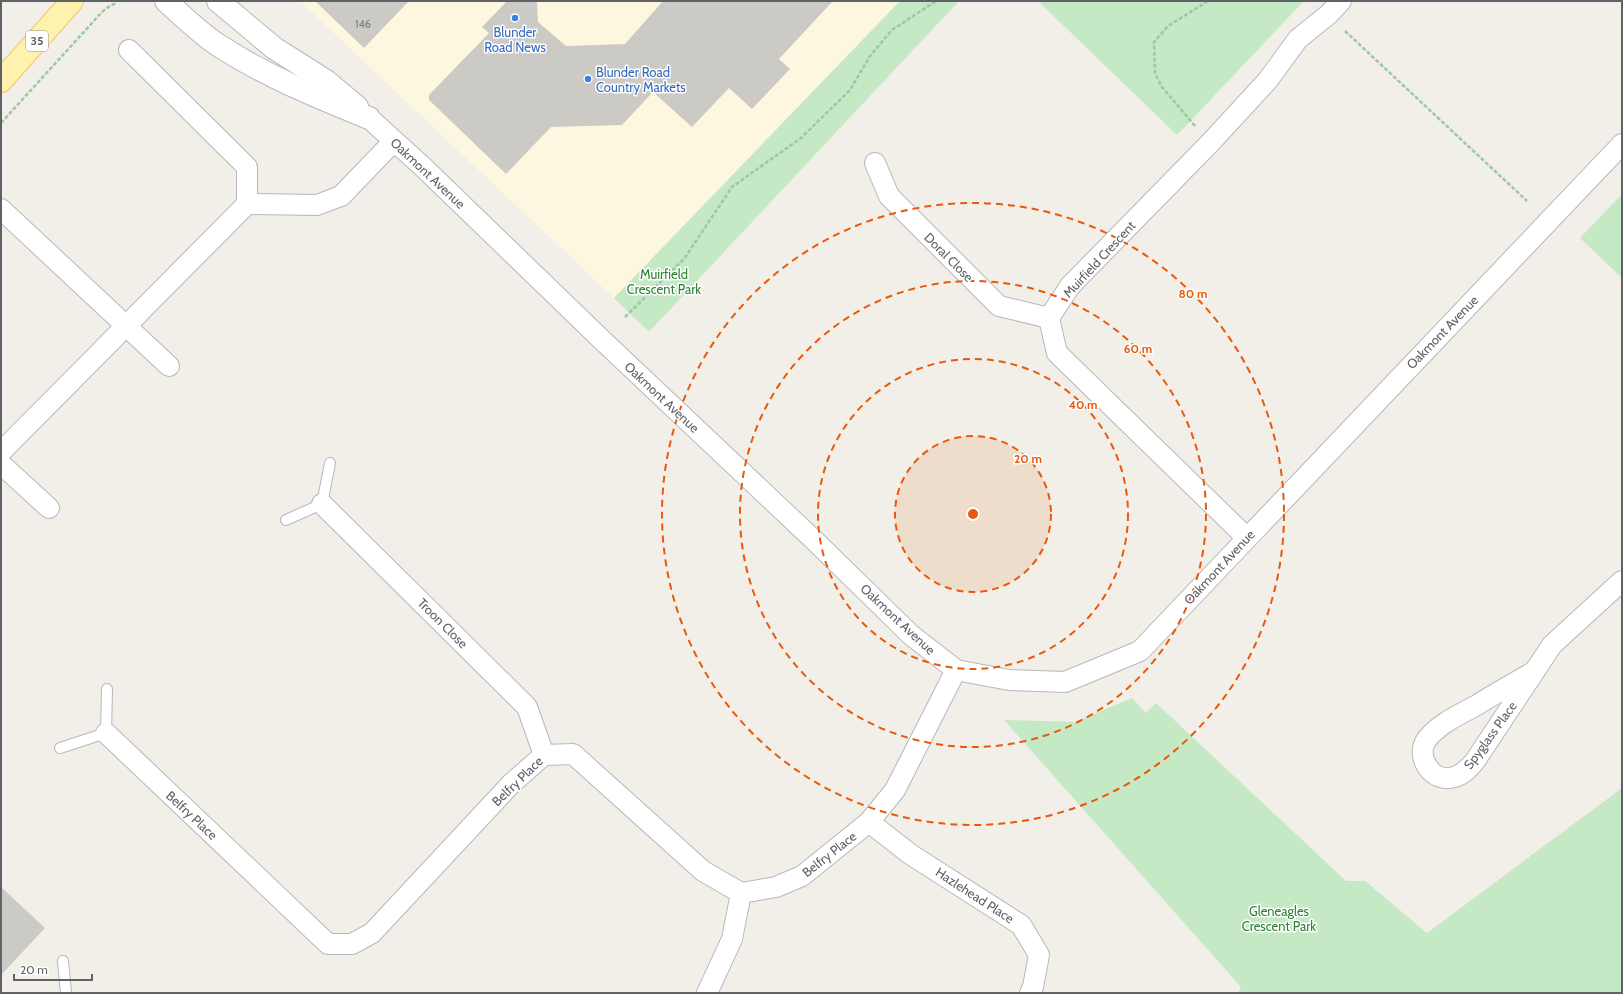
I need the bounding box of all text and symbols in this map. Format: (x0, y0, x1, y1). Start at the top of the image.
marker: Blunder Road News (510, 13, 520, 23)
house number: 146 (355, 17, 371, 31)
place label: Blunder Road News (484, 24, 546, 55)
road number: 35 (26, 31, 48, 51)
place label: Blunder Road Country Markets (596, 64, 686, 95)
marker: Blunder Road Country Markets (583, 74, 593, 84)
street label: Oakmont Avenue (387, 134, 469, 212)
street label: Muirfield Crescent (1059, 217, 1139, 301)
street label: Doral Close (921, 229, 977, 285)
park label: Muirfield Crescent Park (627, 266, 701, 297)
text: 80 m (1179, 286, 1207, 301)
street label: Oakmont Avenue (1403, 292, 1481, 372)
text: 60 m (1124, 341, 1152, 356)
street label: Oakmont Avenue (621, 358, 703, 436)
text: 40 m (1068, 397, 1098, 412)
text: 20 m (1014, 451, 1042, 466)
centre of rings (966, 507, 980, 521)
street label: Oakmont Avenue (1180, 526, 1258, 608)
street label: Oakmont Avenue (857, 580, 939, 658)
street label: Troon Close (415, 595, 472, 652)
street label: Spyglass Place (1460, 698, 1520, 772)
street label: Belfry Place (488, 753, 546, 809)
street label: Belfry Place (163, 787, 221, 843)
street label: Belfry Place (799, 828, 860, 880)
street label: Hazlehead Place (933, 864, 1018, 926)
park label: Gleneagles Crescent Park (1242, 903, 1316, 934)
scale bar (14, 956, 92, 982)
text: 20 m (20, 962, 48, 977)

